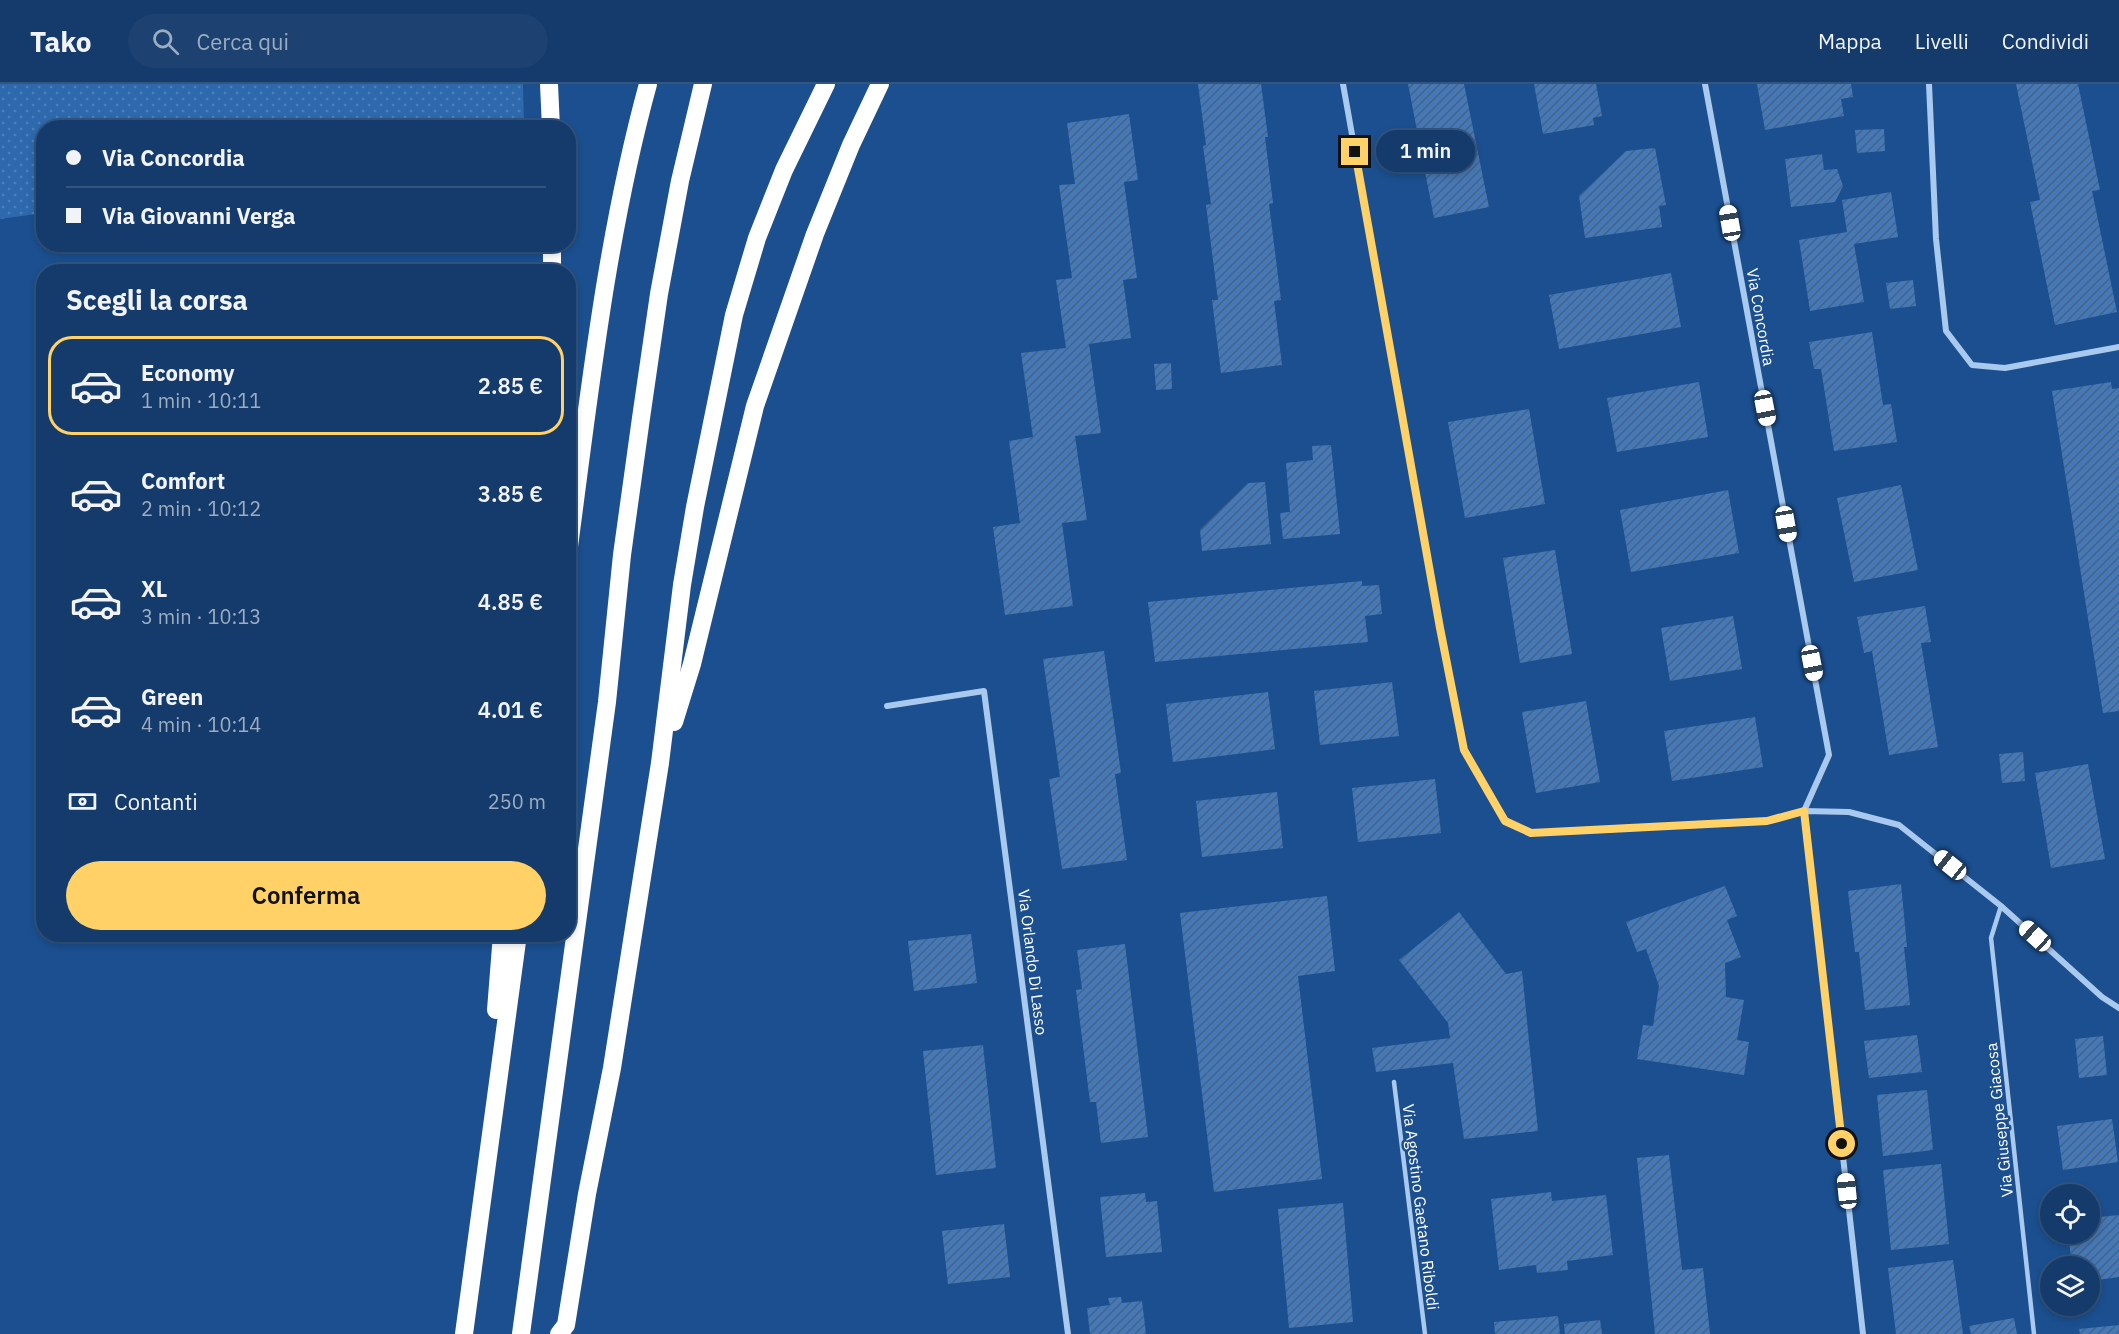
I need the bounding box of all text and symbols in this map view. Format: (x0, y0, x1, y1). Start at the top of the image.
search box (128, 14, 548, 68)
text: Tako (30, 23, 92, 60)
icon: search (149, 25, 182, 58)
text: Cerca qui (197, 27, 289, 56)
text: Mappa (1818, 27, 1882, 55)
text: Livelli (1915, 27, 1969, 55)
text: Condividi (2002, 27, 2089, 55)
callout: 1 min (1376, 131, 1475, 173)
text: 1 min (1400, 137, 1451, 164)
route end (1341, 138, 1368, 165)
text: Via Concordia (102, 143, 245, 172)
text: Via Giovanni Verga (102, 201, 296, 230)
car (1718, 204, 1742, 242)
street label: Via Concordia (1743, 267, 1779, 368)
text: Scegli la corsa (66, 282, 248, 317)
text: Economy (141, 358, 235, 387)
icon: car (69, 359, 123, 413)
text: 2.85 € (478, 371, 543, 400)
text: 1 min · 10:11 (141, 387, 261, 414)
car (1753, 389, 1777, 427)
text: Comfort (141, 466, 225, 495)
icon: car (69, 467, 123, 521)
text: 3.85 € (478, 479, 543, 508)
text: 2 min · 10:12 (141, 495, 261, 522)
car (1774, 505, 1798, 543)
text: XL (141, 574, 167, 603)
icon: car (69, 575, 123, 629)
text: 4.85 € (478, 587, 543, 616)
text: 3 min · 10:13 (141, 603, 261, 630)
car (1800, 644, 1824, 682)
text: Green (141, 682, 203, 711)
icon: car (69, 683, 123, 737)
text: 4.01 € (478, 695, 543, 724)
text: 4 min · 10:14 (141, 711, 261, 738)
icon: cash (66, 785, 99, 818)
text: Contanti (114, 787, 198, 816)
text: 250 m (488, 788, 546, 815)
car (1930, 847, 1970, 883)
button: Conferma (66, 861, 546, 930)
street label: Via Orlando Di Lasso (1014, 888, 1052, 1036)
car (2016, 917, 2054, 955)
street label: Via Giuseppe Giacosa (1981, 1041, 2017, 1198)
street label: Via Agostino Gaetano Riboldi (1398, 1103, 1444, 1311)
route start (1828, 1130, 1855, 1157)
car (1836, 1172, 1858, 1210)
map controls (2040, 1184, 2100, 1316)
button: locate (2040, 1184, 2100, 1244)
button: layers (2040, 1256, 2100, 1316)

